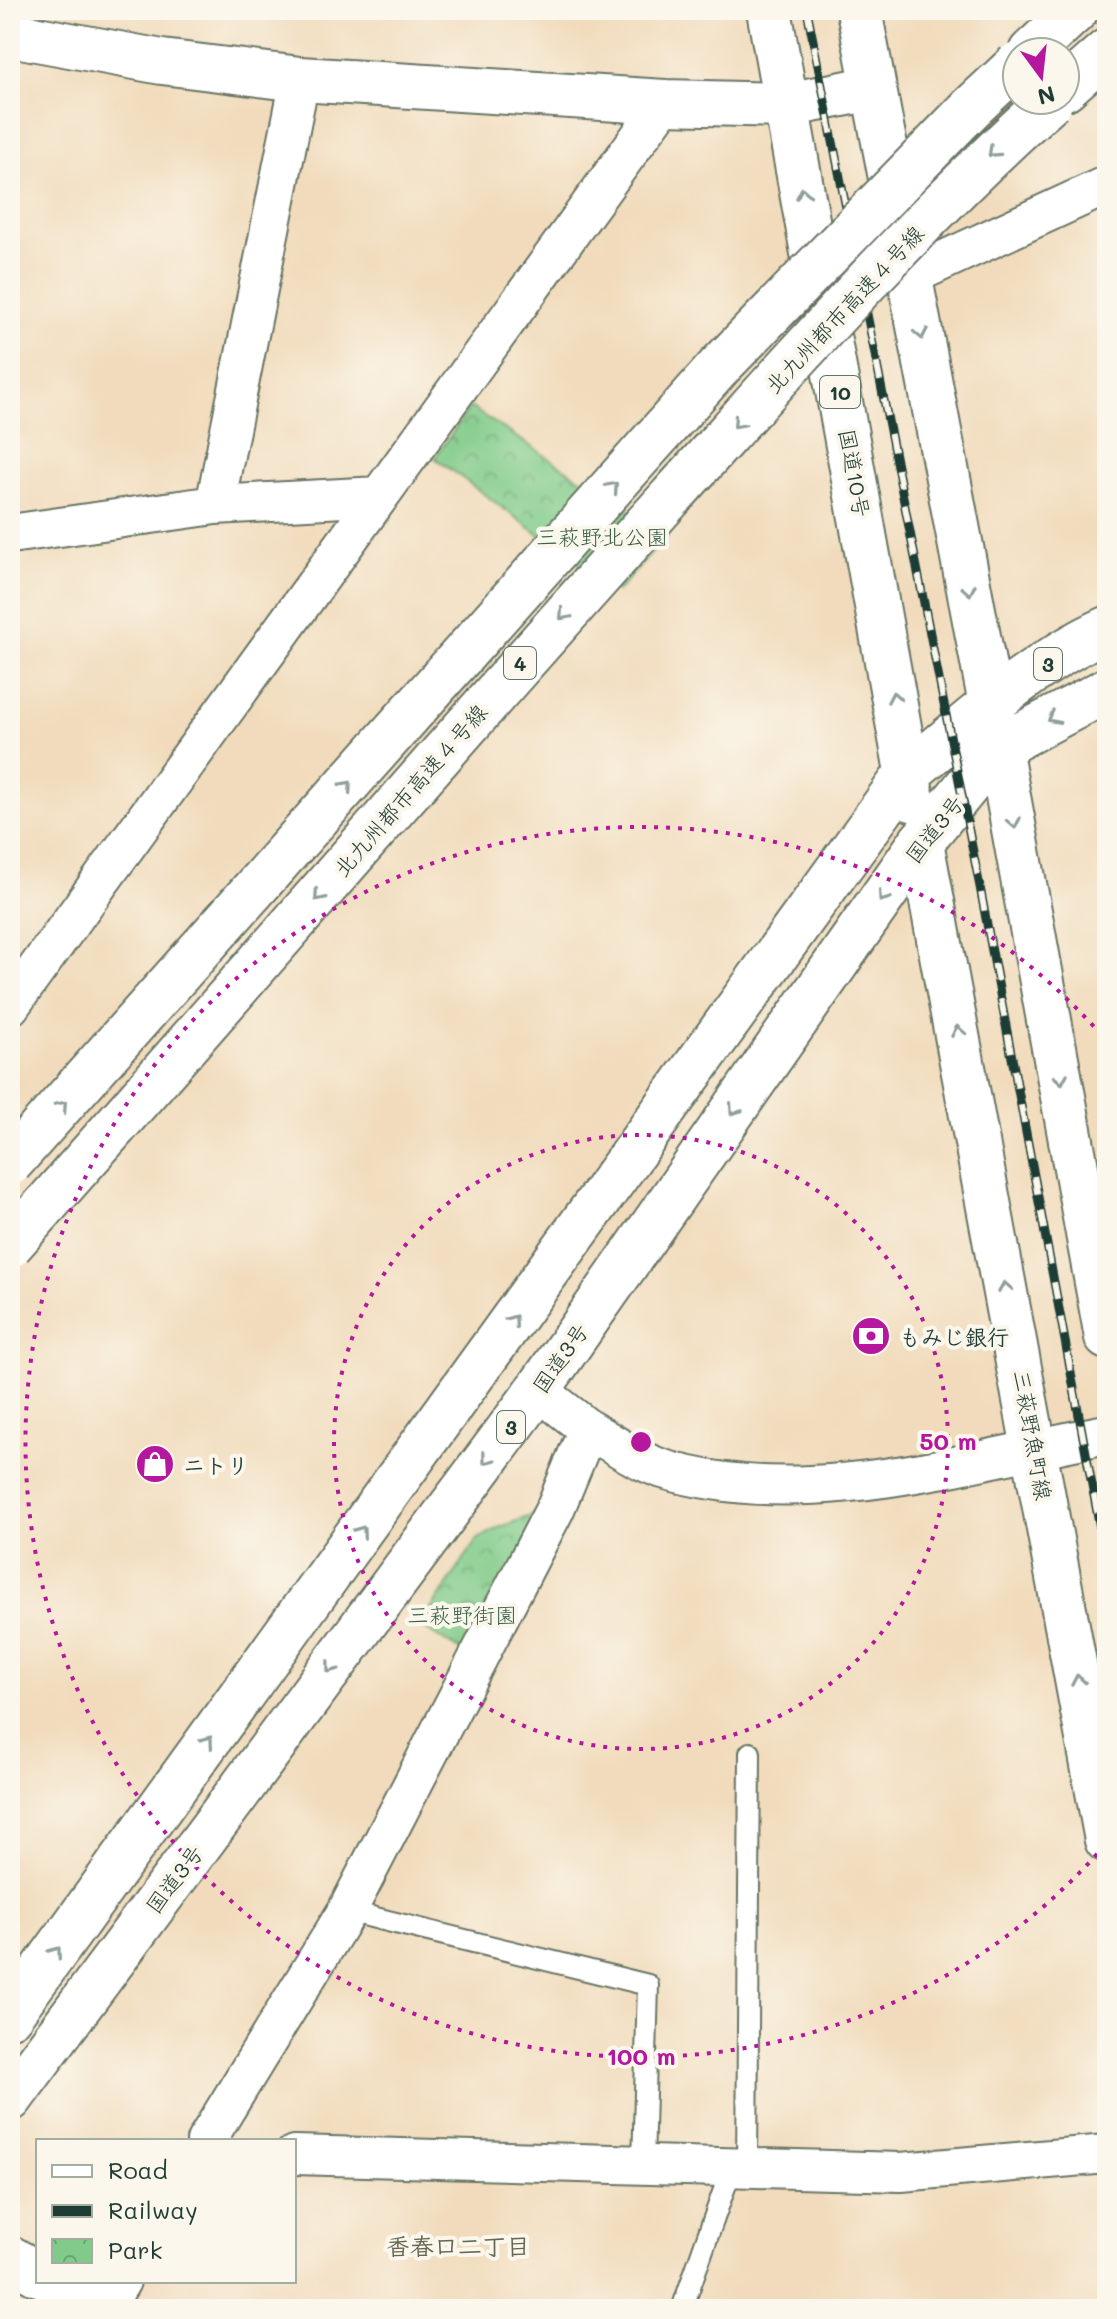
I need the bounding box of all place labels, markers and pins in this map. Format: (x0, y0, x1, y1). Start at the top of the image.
bank icon: もみじ銀行 (850, 1315, 892, 1357)
place label: もみじ銀行 (899, 1322, 1009, 1351)
centre of rings (627, 1428, 655, 1456)
shop icon: ニトリ (134, 1443, 176, 1485)
place label: ニトリ (183, 1450, 249, 1479)

